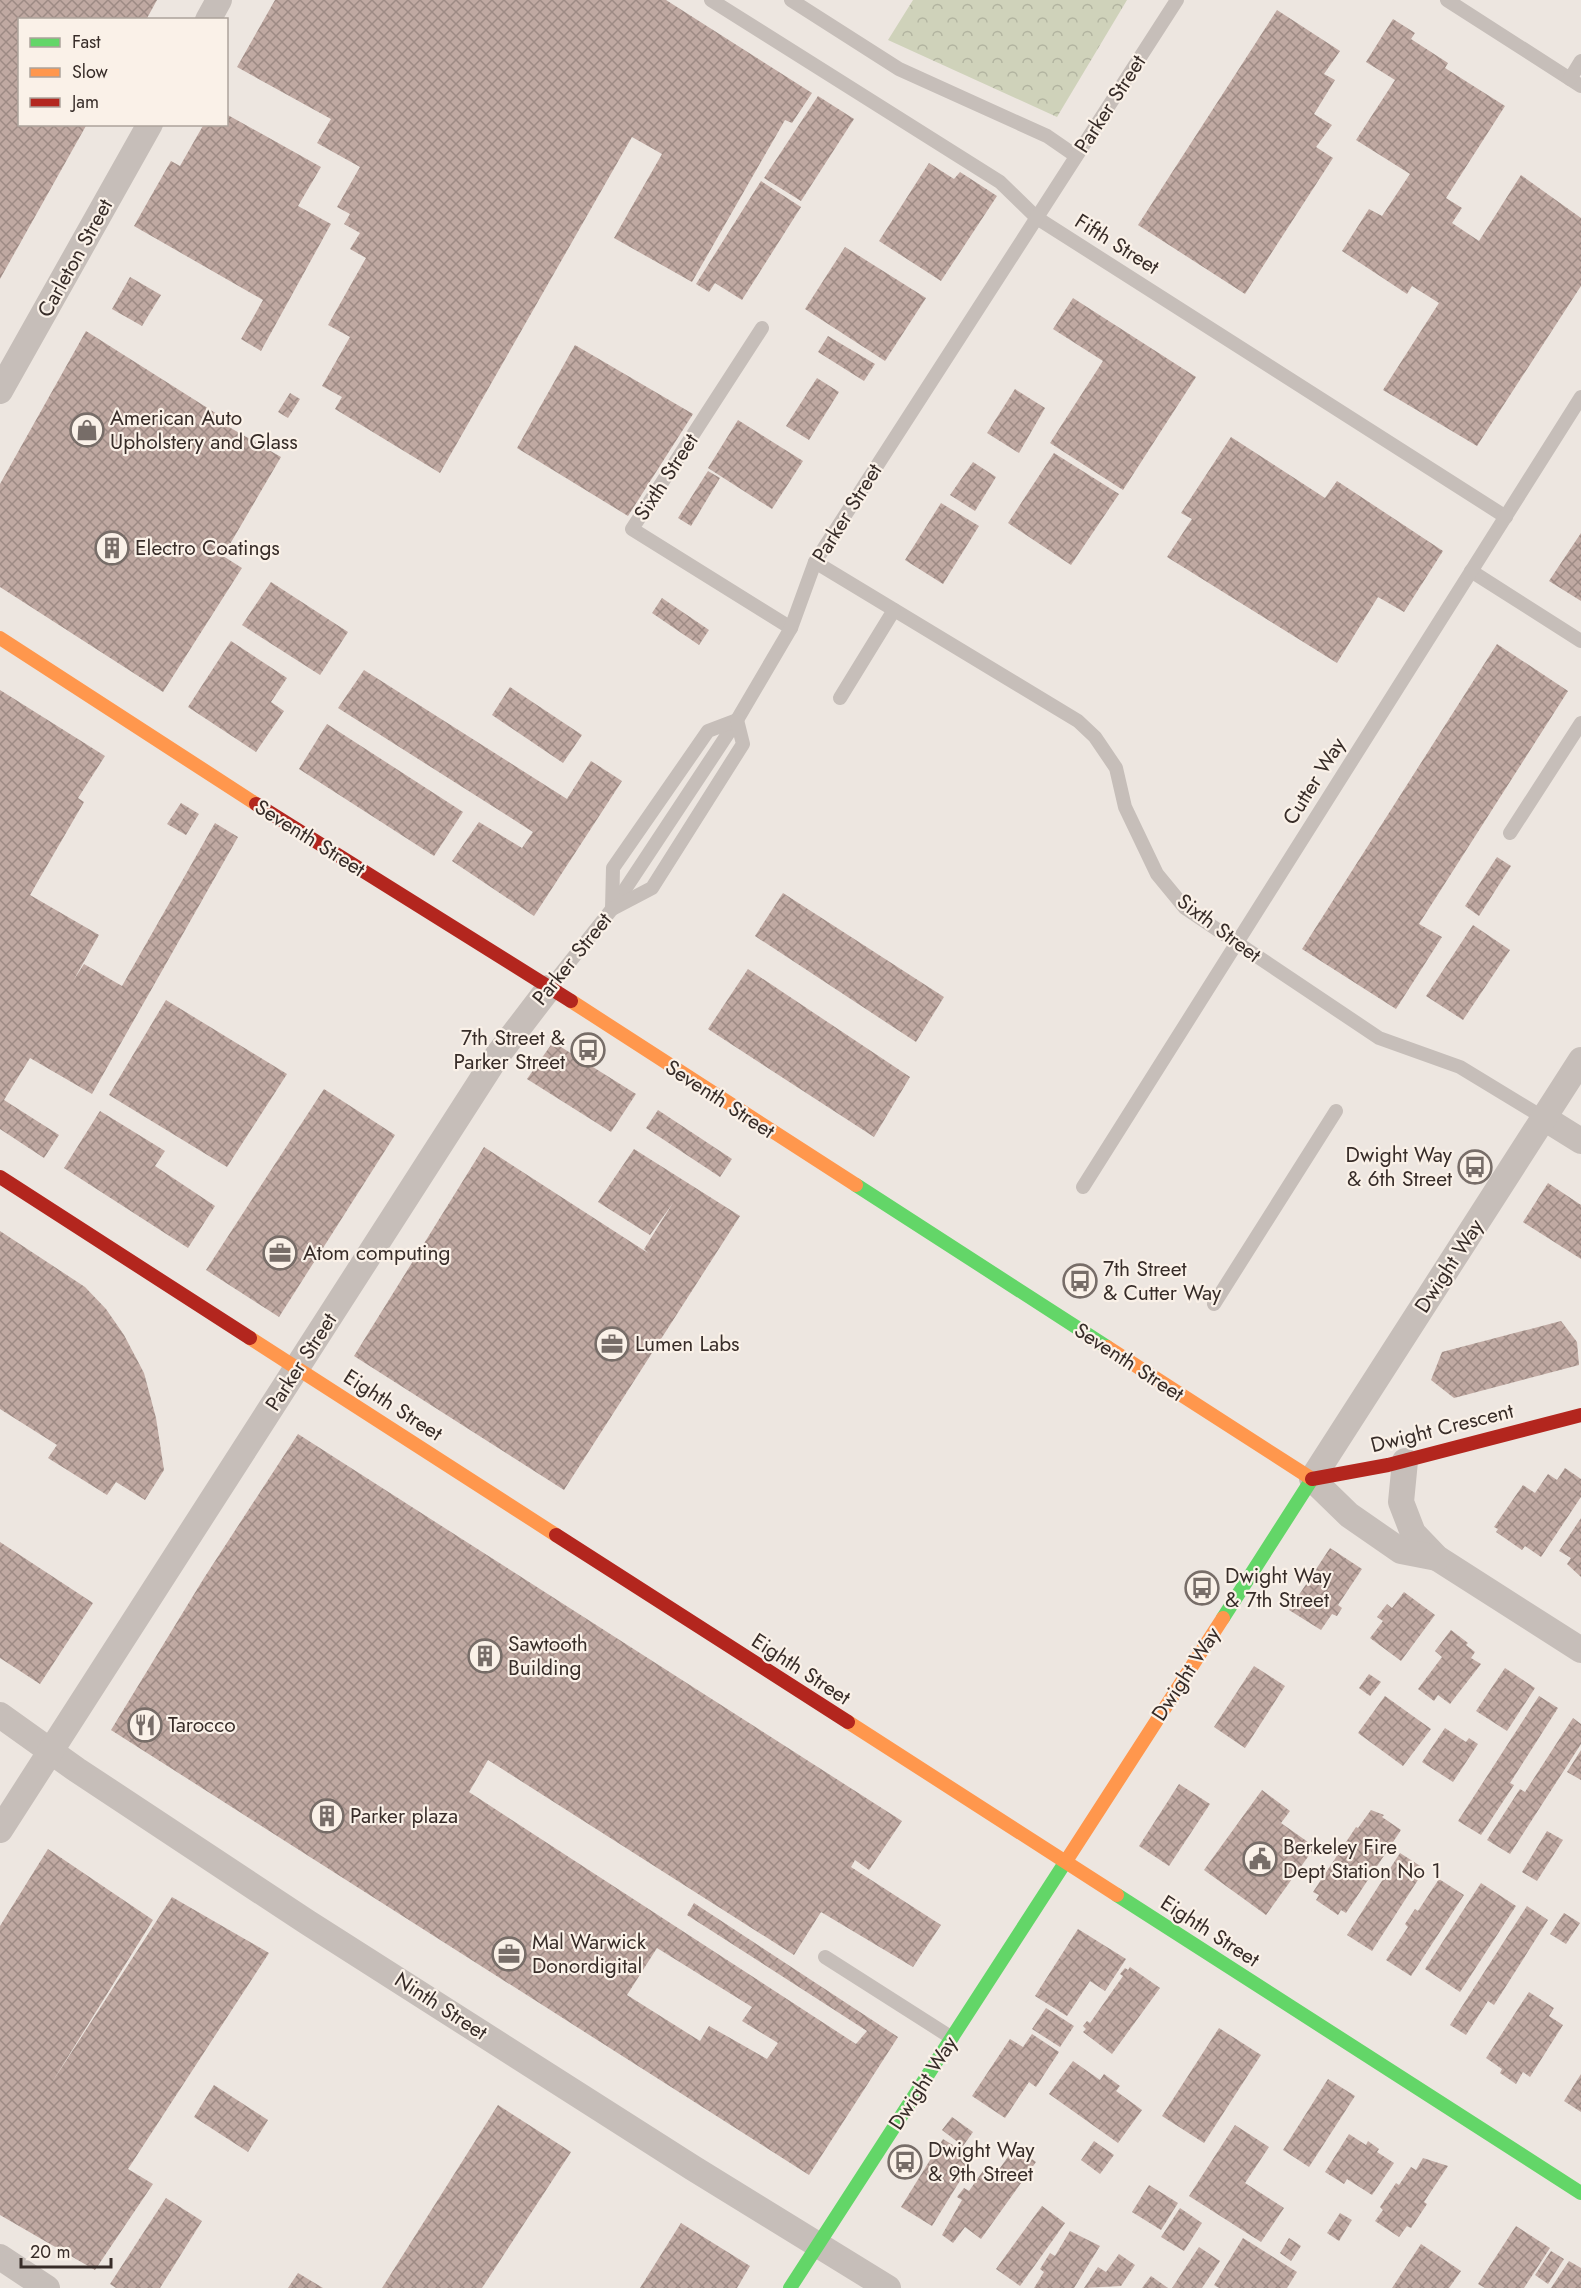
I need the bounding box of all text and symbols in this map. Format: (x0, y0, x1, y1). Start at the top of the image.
legend (18, 18, 228, 126)
text: Fast (72, 29, 101, 55)
street label: Parker Street (1067, 49, 1153, 159)
text: Slow (72, 59, 109, 85)
text: Jam (70, 89, 99, 115)
street label: Carleton Street (30, 193, 120, 323)
street label: Fifth Street (1069, 206, 1165, 282)
place label: American Auto Upholstery and Glass (110, 403, 298, 457)
shop icon: American Auto Upholstery and Glass (69, 412, 105, 448)
street label: Sixth Street (627, 428, 705, 526)
street label: Parker Street (805, 458, 889, 568)
building icon: Electro Coatings (94, 530, 130, 566)
place label: Electro Coatings (135, 533, 280, 563)
street label: Cutter Way (1275, 731, 1353, 830)
street label: Seventh Street (249, 792, 371, 884)
street label: Sixth Street (1171, 886, 1267, 970)
street label: Parker Street (525, 906, 619, 1012)
place label: 7th Street & Parker Street (453, 1023, 565, 1077)
bus stop icon: 7th Street & Parker Street (570, 1032, 606, 1068)
street label: Seventh Street (659, 1052, 781, 1146)
place label: Dwight Way & 6th Street (1345, 1140, 1453, 1194)
bus stop icon: Dwight Way & 6th Street (1457, 1149, 1493, 1185)
street label: Dwight Way (1407, 1212, 1491, 1319)
office icon: Atom computing (262, 1235, 298, 1271)
place label: Atom computing (303, 1238, 450, 1268)
place label: 7th Street & Cutter Way (1103, 1254, 1222, 1308)
bus stop icon: 7th Street & Cutter Way (1062, 1263, 1098, 1299)
street label: Parker Street (258, 1307, 344, 1417)
street label: Seventh Street (1068, 1315, 1190, 1409)
office icon: Lumen Labs (594, 1326, 630, 1362)
place label: Lumen Labs (635, 1329, 740, 1359)
street label: Eighth Street (338, 1362, 448, 1448)
street label: Dwight Crescent (1367, 1396, 1517, 1460)
place label: Dwight Way & 7th Street (1225, 1561, 1332, 1615)
bus stop icon: Dwight Way & 7th Street (1184, 1570, 1220, 1606)
street label: Dwight Way (1144, 1620, 1228, 1727)
street label: Eighth Street (746, 1626, 856, 1712)
place label: Sawtooth Building (508, 1629, 588, 1683)
building icon: Sawtooth Building (467, 1638, 503, 1674)
restaurant icon: Tarocco (127, 1707, 163, 1743)
place label: Tarocco (168, 1710, 236, 1740)
building icon: Parker plaza (309, 1798, 345, 1834)
place label: Parker plaza (350, 1801, 458, 1831)
place label: Berkeley Fire Dept Station No 1 (1283, 1832, 1441, 1886)
public building icon: Berkeley Fire Dept Station No 1 (1242, 1841, 1278, 1877)
street label: Eighth Street (1155, 1888, 1265, 1974)
place label: Mal Warwick Donordigital (532, 1927, 647, 1981)
office icon: Mal Warwick Donordigital (491, 1936, 527, 1972)
street label: Ninth Street (389, 1965, 493, 2047)
street label: Dwight Way (881, 2029, 965, 2136)
place label: Dwight Way & 9th Street (928, 2135, 1035, 2189)
bus stop icon: Dwight Way & 9th Street (887, 2144, 923, 2180)
scale bar (21, 2231, 111, 2269)
text: 20 m (30, 2239, 70, 2265)

